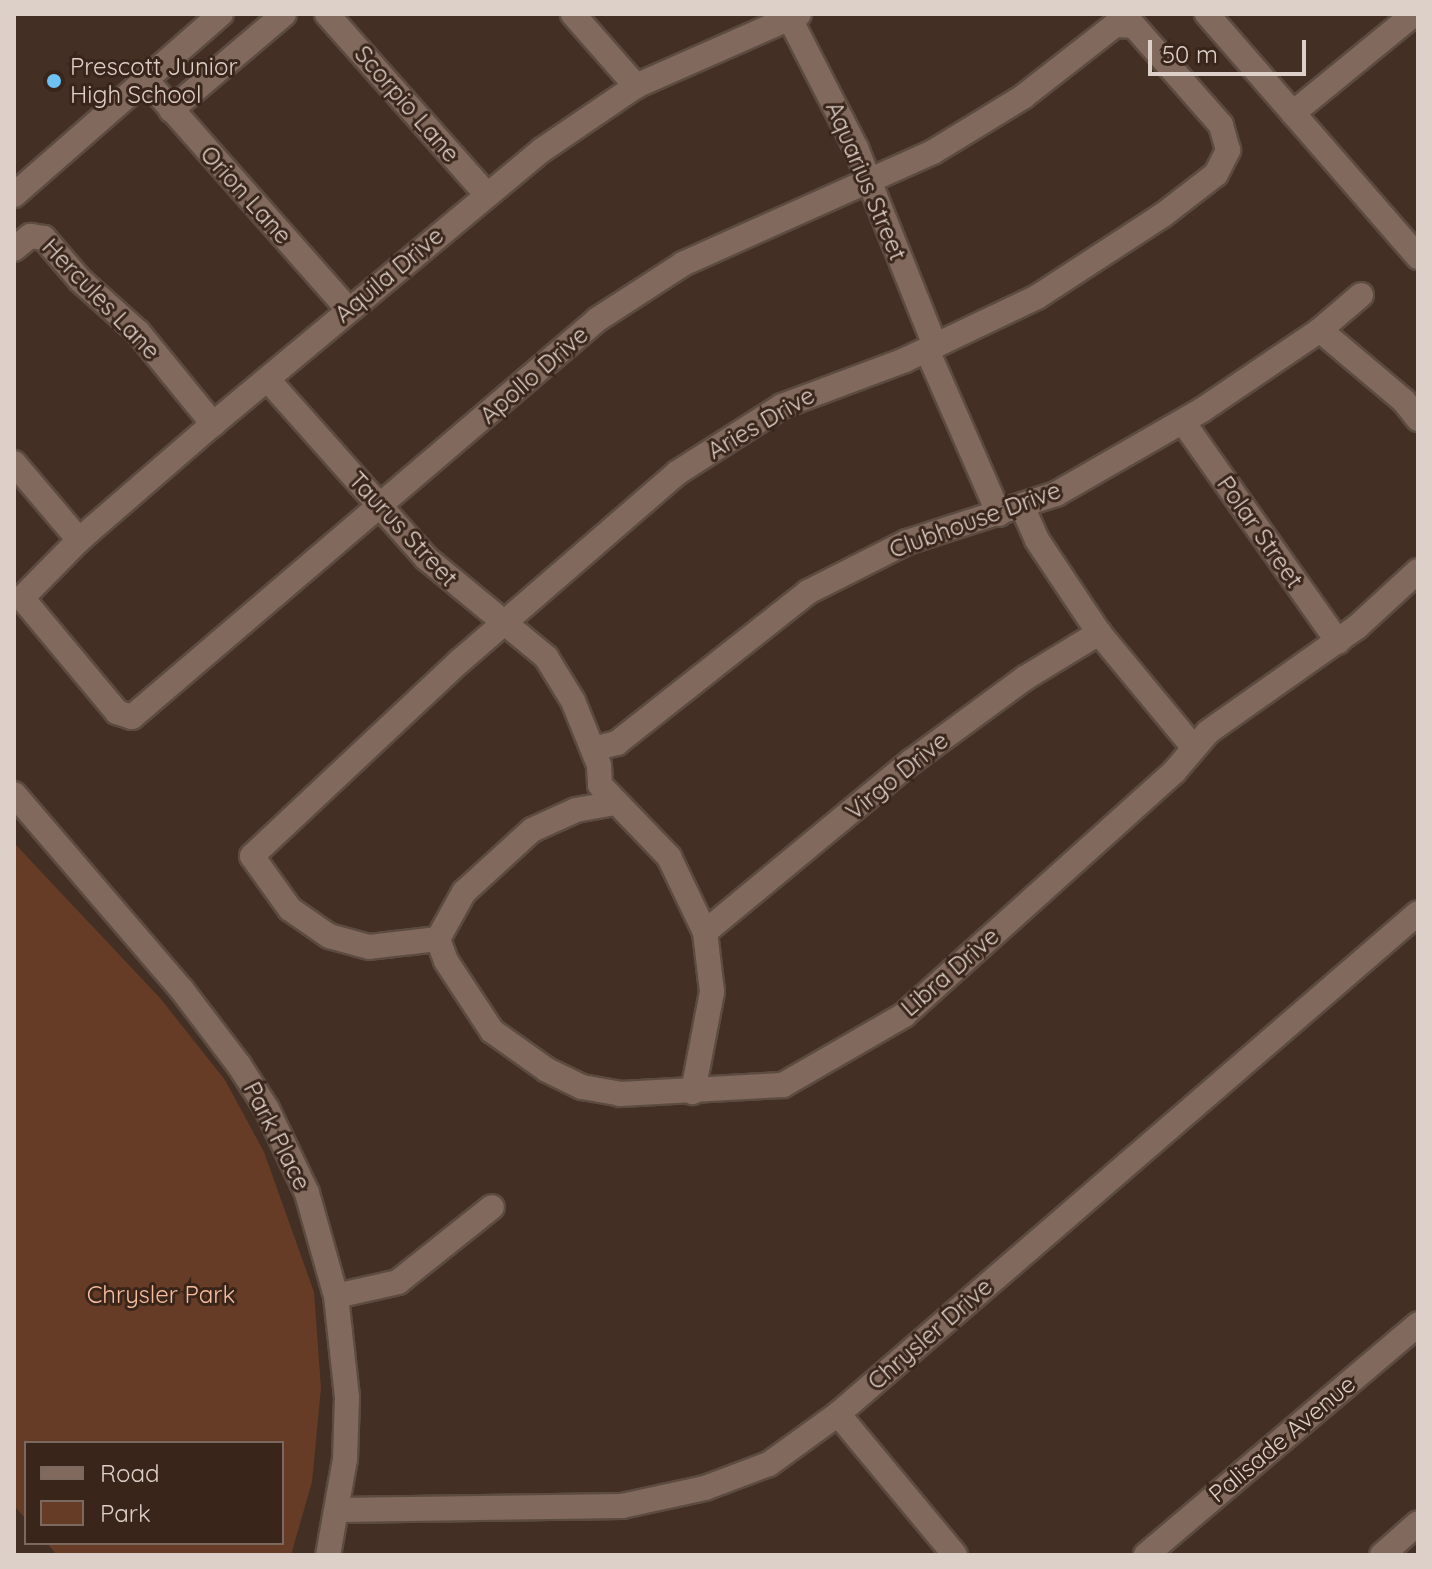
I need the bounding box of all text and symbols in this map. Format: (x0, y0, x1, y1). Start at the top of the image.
scale bar (1152, 24, 1310, 74)
text: 50 m (1162, 39, 1218, 69)
street label: Scorpio Lane (349, 40, 465, 168)
place label: Prescott Junior High School (70, 53, 238, 109)
marker: Prescott Junior High School (45, 72, 63, 90)
street label: Aquarius Street (820, 97, 912, 265)
street label: Orion Lane (194, 140, 298, 250)
street label: Aquila Drive (329, 221, 449, 329)
street label: Hercules Lane (36, 233, 166, 365)
street label: Apollo Drive (474, 320, 594, 430)
street label: Aries Drive (702, 381, 820, 465)
street label: Taurus Street (343, 466, 463, 592)
street label: Polar Street (1211, 470, 1309, 594)
street label: Clubhouse Drive (885, 476, 1065, 564)
street label: Virgo Drive (840, 726, 954, 826)
street label: Libra Drive (895, 922, 1005, 1022)
street label: Park Place (237, 1077, 317, 1195)
street label: Chrysler Drive (862, 1272, 998, 1396)
park label: Chrysler Park (87, 1281, 235, 1309)
street label: Palisade Avenue (1203, 1369, 1361, 1509)
legend (24, 1441, 284, 1545)
text: Road (100, 1458, 160, 1488)
text: Park (100, 1498, 151, 1528)

